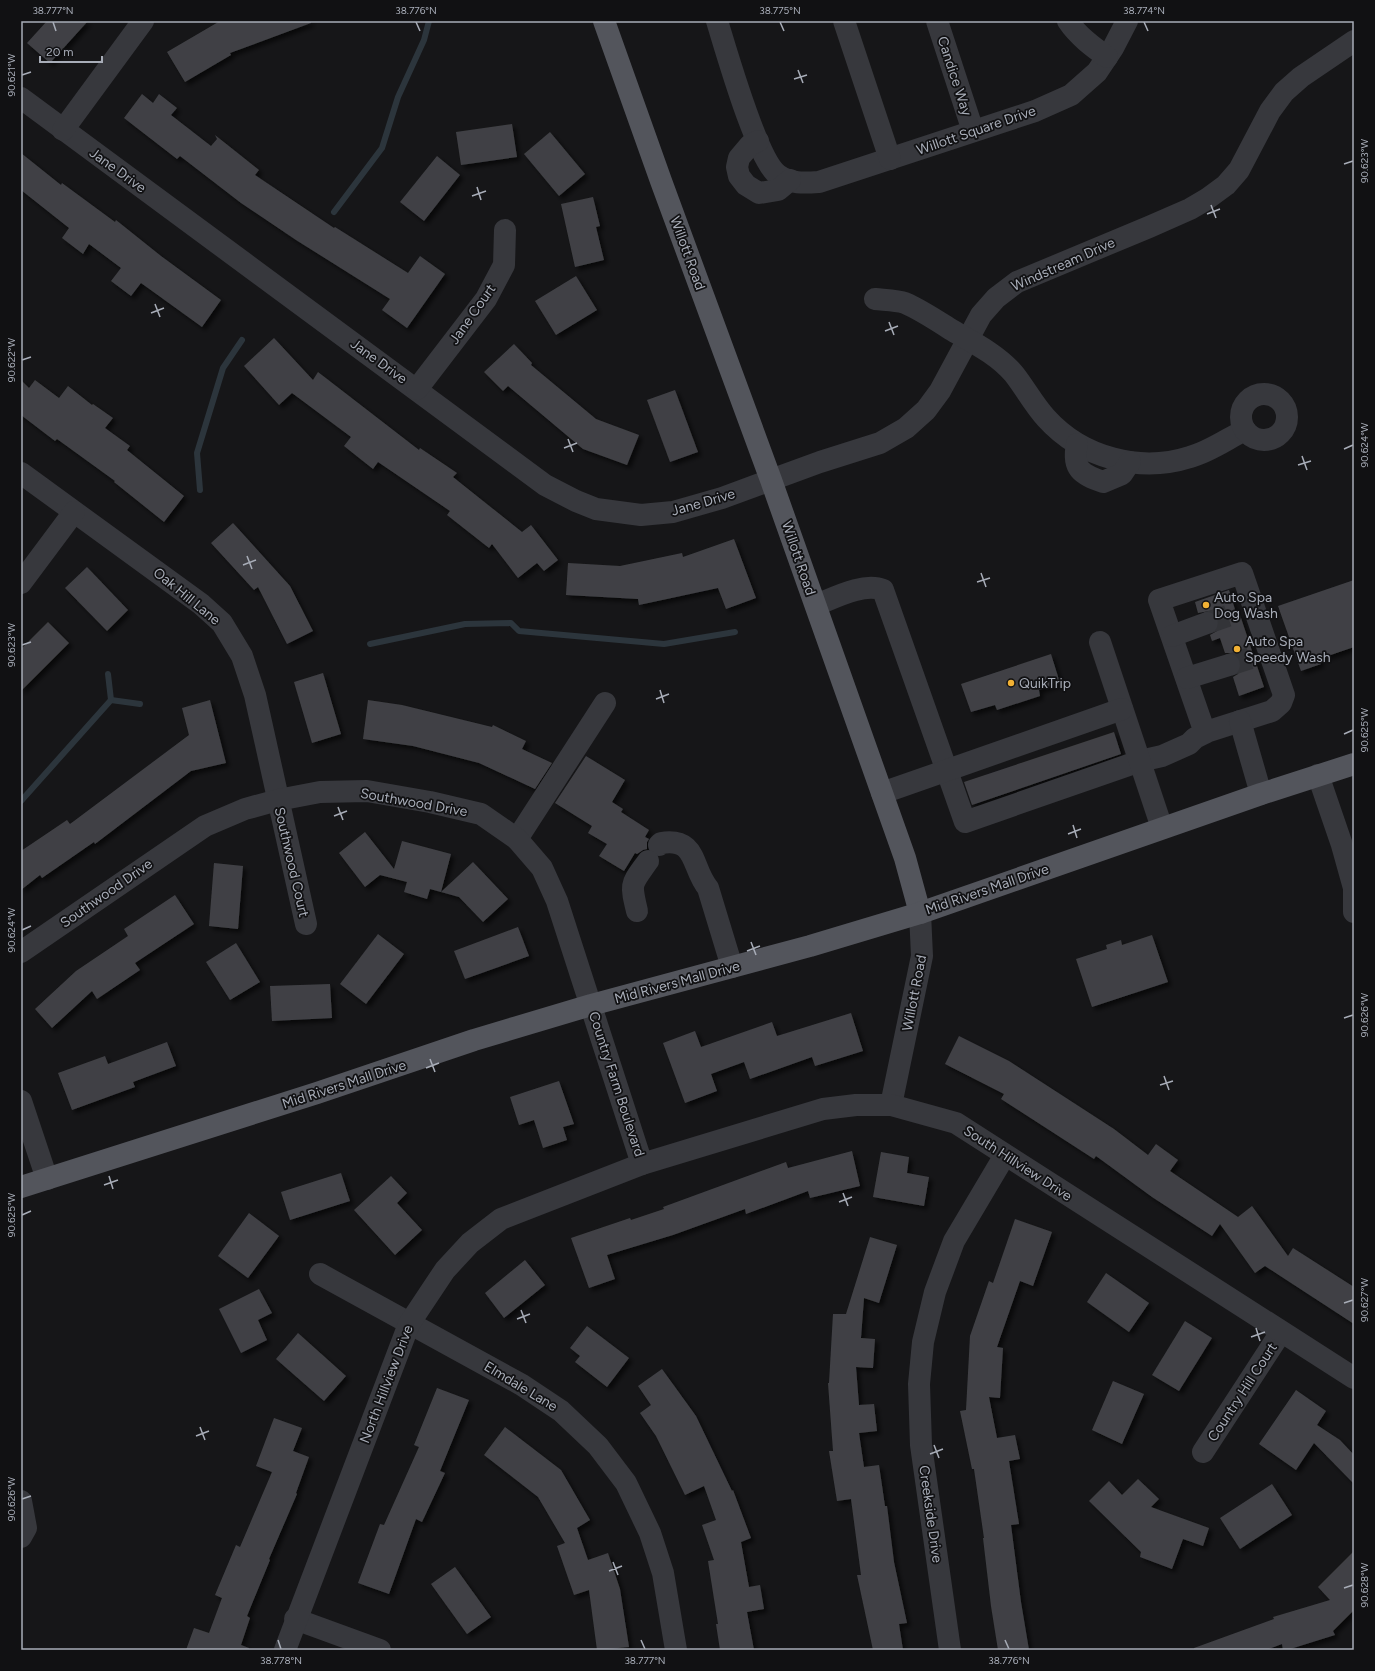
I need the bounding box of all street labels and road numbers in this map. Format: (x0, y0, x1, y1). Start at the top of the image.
street label: Candice Way (934, 34, 976, 119)
street label: Willott Square Drive (914, 102, 1038, 159)
street label: Jane Drive (86, 144, 150, 197)
street label: Willott Road (666, 214, 709, 292)
street label: Windstream Drive (1009, 234, 1118, 295)
street label: Jane Court (446, 281, 499, 348)
street label: Jane Drive (347, 335, 411, 388)
street label: Jane Drive (669, 485, 737, 520)
street label: Willott Road (778, 519, 819, 597)
street label: Oak Hill Lane (150, 564, 224, 629)
street label: Southwood Drive (359, 785, 469, 820)
street label: Southwood Court (271, 805, 312, 919)
street label: Southwood Drive (57, 855, 156, 932)
street label: Mid Rivers Mall Drive (923, 860, 1051, 919)
street label: Willott Road (899, 954, 930, 1033)
street label: Mid Rivers Mall Drive (613, 957, 742, 1007)
street label: Country Farm Boulevard (585, 1009, 648, 1159)
street label: Mid Rivers Mall Drive (280, 1056, 409, 1113)
street label: South Hillview Drive (960, 1122, 1075, 1205)
street label: North Hillview Drive (356, 1322, 417, 1446)
street label: Country Hill Court (1204, 1340, 1281, 1445)
street label: Elmdale Lane (481, 1358, 561, 1415)
street label: Creekside Drive (915, 1464, 946, 1564)

